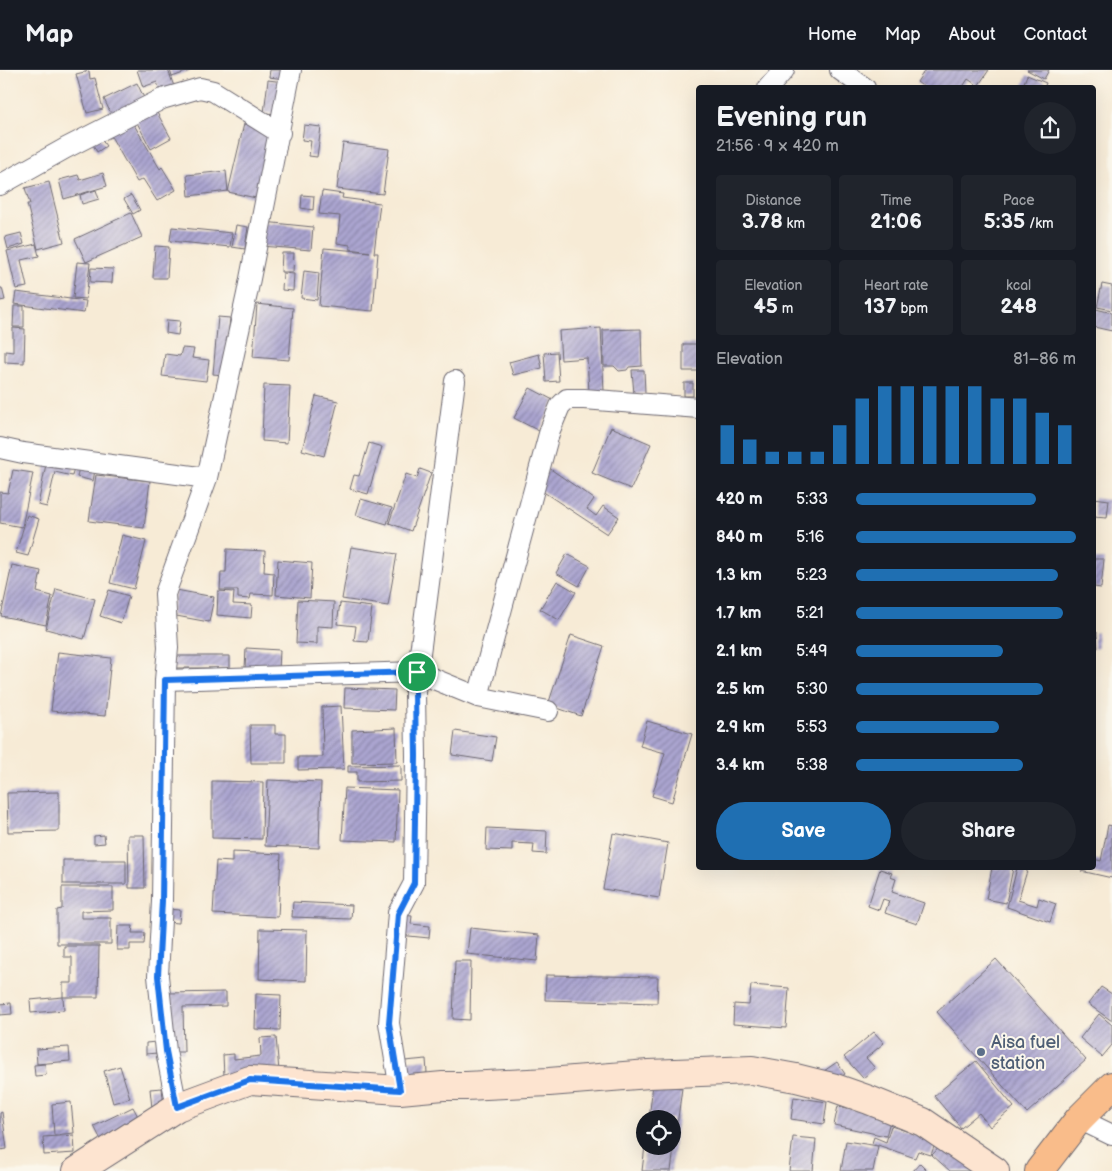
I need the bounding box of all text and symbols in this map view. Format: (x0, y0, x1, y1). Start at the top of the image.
text: Map (25, 20, 73, 49)
text: Home (808, 24, 857, 45)
text: Map (885, 24, 921, 45)
text: About (949, 24, 996, 45)
text: Contact (1024, 24, 1087, 45)
text: Evening run (716, 101, 867, 134)
button: share (1024, 102, 1076, 154)
text: 21:56 · 9 × 420 m (716, 137, 839, 156)
text: Distance (745, 192, 801, 209)
text: Time (880, 192, 912, 209)
text: Pace (1003, 192, 1035, 209)
text: 3.78 (742, 209, 783, 234)
text: 21:06 (870, 209, 922, 234)
text: 5:35 (984, 209, 1025, 234)
text: km (783, 215, 805, 232)
text: /km (1025, 215, 1054, 232)
text: Elevation (744, 277, 803, 294)
text: Heart rate (864, 277, 928, 294)
text: kcal (1006, 277, 1031, 294)
text: 45 (753, 294, 778, 319)
text: 137 (864, 294, 897, 319)
text: 248 (1000, 294, 1037, 319)
text: m (778, 300, 793, 317)
text: bpm (897, 300, 928, 317)
text: Elevation (716, 350, 783, 369)
text: 81–86 m (1013, 350, 1076, 369)
text: 420 m (716, 490, 763, 509)
text: 5:33 (796, 490, 828, 509)
text: 840 m (716, 528, 763, 547)
text: 5:16 (796, 528, 824, 547)
text: 1.3 km (716, 566, 762, 585)
text: 5:23 (796, 566, 827, 585)
text: 1.7 km (716, 604, 761, 623)
text: 5:21 (796, 604, 824, 623)
text: 2.1 km (716, 642, 762, 661)
text: 5:49 (796, 642, 827, 661)
pin (396, 651, 438, 693)
icon: arrive (403, 658, 431, 686)
text: 2.5 km (716, 680, 765, 699)
text: 5:30 (796, 680, 828, 699)
text: 2.9 km (716, 718, 765, 737)
text: 5:53 (796, 718, 827, 737)
text: 3.4 km (716, 756, 765, 775)
text: 5:38 (796, 756, 828, 775)
button: Save (716, 802, 891, 860)
button: Share (901, 802, 1076, 860)
place label: Aisa fuel station (991, 1032, 1060, 1074)
marker: Aisa fuel station (975, 1046, 987, 1058)
map controls (636, 1110, 681, 1155)
button: locate (636, 1110, 681, 1155)

